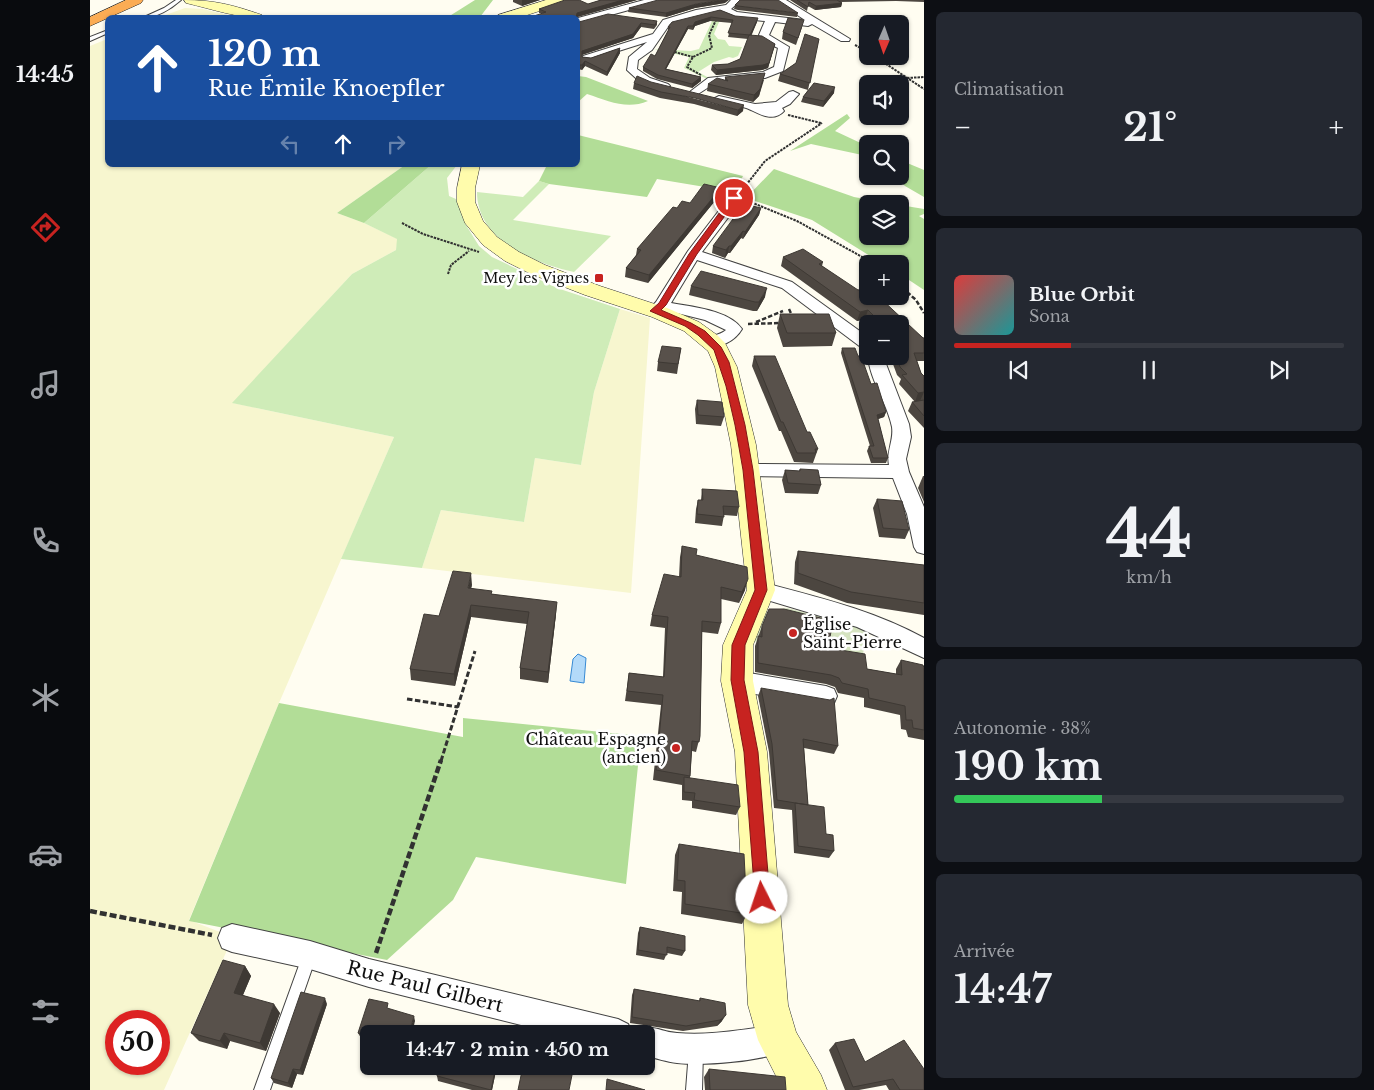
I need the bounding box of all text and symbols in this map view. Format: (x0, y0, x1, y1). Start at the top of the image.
north arrow (859, 15, 909, 65)
map controls (859, 15, 909, 365)
text: 120 m (208, 32, 321, 75)
icon: ahead (125, 35, 190, 100)
text: 14:45 (16, 61, 74, 88)
text: Rue Émile Knoepfler (208, 75, 444, 102)
button: sound (859, 75, 909, 125)
text: Climatisation (954, 79, 1064, 99)
text: 21° (1123, 104, 1177, 151)
text: − (954, 110, 972, 145)
text: + (1329, 110, 1344, 145)
icon: left (276, 130, 304, 158)
icon: ahead (329, 130, 357, 158)
icon: right (382, 130, 410, 158)
button: search (859, 135, 909, 185)
pin (713, 177, 755, 219)
icon: arrive (720, 184, 748, 212)
button: layers (859, 195, 909, 245)
icon: directions (28, 210, 63, 245)
button: + (859, 255, 909, 305)
place label: Mey les Vignes (483, 269, 589, 287)
marker: Mey les Vignes (593, 272, 605, 284)
text: Blue Orbit (1029, 283, 1135, 306)
text: Sona (1029, 306, 1070, 326)
button: − (859, 315, 909, 365)
icon: previous (1005, 356, 1033, 384)
icon: pause (1135, 356, 1163, 384)
icon: next (1265, 356, 1293, 384)
icon: music (28, 367, 63, 402)
text: 44 (1106, 494, 1192, 575)
icon: phone (28, 523, 63, 558)
text: km/h (1126, 567, 1172, 587)
place label: Église Saint-Pierre (803, 614, 902, 652)
marker: Église Saint-Pierre (787, 627, 799, 639)
icon: climate (28, 680, 63, 715)
text: Autonomie · 38% (954, 718, 1091, 738)
place label: Château Espagne (ancien) (526, 729, 666, 767)
marker: Château Espagne (ancien) (670, 742, 682, 754)
text: 190 km (954, 743, 1102, 790)
icon: car (28, 837, 63, 872)
position arrow (735, 871, 787, 923)
text: Arrivée (954, 941, 1015, 961)
street label: Rue Paul Gilbert (344, 956, 506, 1017)
text: 14:47 (954, 966, 1051, 1013)
icon: filters (28, 994, 63, 1029)
speed limit sign: 50 (105, 1010, 170, 1075)
text: 14:47 · 2 min · 450 m (406, 1038, 609, 1061)

